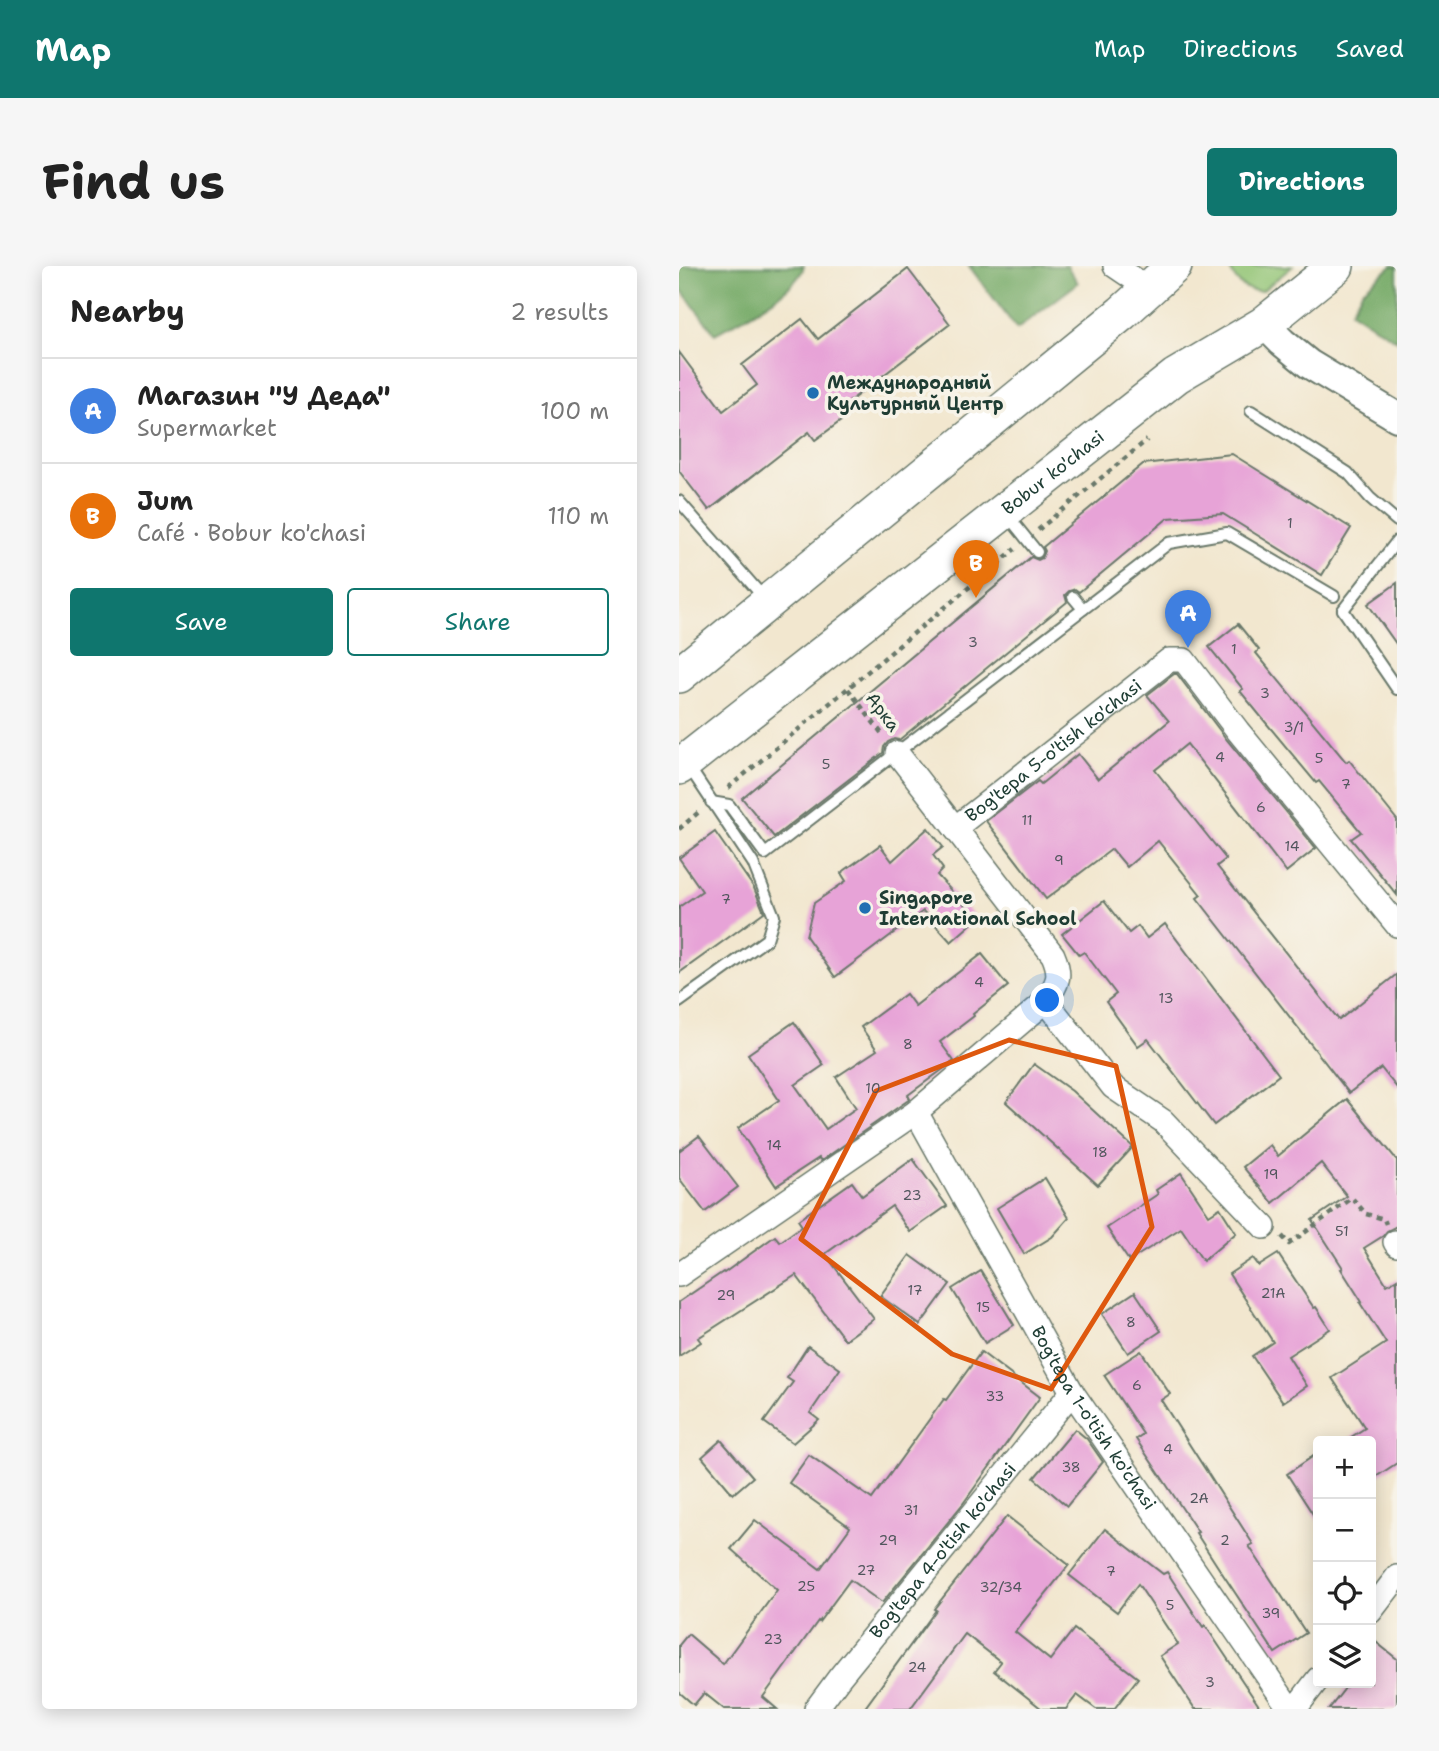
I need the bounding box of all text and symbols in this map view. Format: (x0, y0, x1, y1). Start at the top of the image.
text: Map (35, 27, 111, 72)
text: Map (1094, 33, 1145, 65)
text: Directions (1183, 33, 1298, 65)
text: Saved (1336, 33, 1404, 65)
button: Directions (1207, 148, 1397, 216)
text: Find us (42, 149, 225, 215)
text: Nearby (70, 291, 185, 332)
text: 2 results (510, 297, 609, 327)
place label: Международный Культурный Центр (827, 371, 1004, 416)
text: Магазин "У Деда" (137, 378, 391, 413)
marker: Международный Культурный Центр (805, 385, 821, 401)
text: A (84, 396, 102, 426)
text: 100 m (540, 396, 609, 426)
text: Supermarket (137, 413, 277, 443)
street label: Bobur ko'chasi (997, 425, 1109, 521)
text: Jum (137, 483, 193, 518)
text: B (86, 501, 100, 531)
text: 110 m (547, 501, 609, 531)
house number: 1 (1287, 514, 1293, 532)
text: Café · Bobur ko'chasi (137, 518, 366, 548)
pin: B (953, 540, 999, 598)
button: Save (70, 588, 333, 656)
button: Share (347, 588, 609, 656)
pin: A (1165, 590, 1211, 648)
house number: 3 (968, 633, 978, 651)
house number: 1 (1231, 640, 1237, 658)
street label: Bog'tepa 5-o'tish ko'chasi (960, 674, 1147, 827)
house number: 3 (1260, 684, 1270, 702)
street label: Арка (860, 687, 906, 737)
house number: 3/1 (1284, 718, 1304, 736)
house number: 4 (1215, 748, 1225, 766)
house number: 5 (1315, 749, 1323, 767)
house number: 5 (822, 755, 830, 773)
house number: 7 (1341, 775, 1351, 793)
house number: 6 (1256, 798, 1266, 816)
house number: 11 (1021, 811, 1033, 829)
house number: 14 (1284, 837, 1300, 855)
house number: 9 (1054, 851, 1064, 869)
place label: Singapore International School (879, 886, 1077, 931)
house number: 7 (721, 890, 731, 908)
marker: Singapore International School (857, 900, 873, 916)
house number: 4 (974, 973, 984, 991)
your location (1030, 983, 1064, 1017)
house number: 13 (1159, 989, 1173, 1007)
house number: 8 (903, 1035, 913, 1053)
house number: 10 (865, 1079, 881, 1097)
house number: 14 (766, 1136, 782, 1154)
house number: 18 (1092, 1143, 1108, 1161)
house number: 19 (1263, 1165, 1279, 1183)
house number: 23 (903, 1186, 921, 1204)
house number: 51 (1335, 1222, 1349, 1240)
house number: 17 (908, 1281, 922, 1299)
house number: 21A (1261, 1284, 1285, 1302)
house number: 29 (717, 1286, 735, 1304)
house number: 15 (976, 1298, 990, 1316)
house number: 8 (1126, 1313, 1136, 1331)
street label: Bog'tepa 1-o'tish ko'chasi (1026, 1322, 1162, 1515)
house number: 6 (1132, 1376, 1142, 1394)
house number: 33 (986, 1387, 1004, 1405)
map controls (1313, 1436, 1376, 1688)
button: + (1313, 1436, 1376, 1499)
house number: 4 (1163, 1440, 1173, 1458)
street label: Bog'tepa 4-o'tish ko'chasi (864, 1458, 1022, 1643)
house number: 38 (1061, 1458, 1081, 1476)
house number: 2A (1189, 1489, 1209, 1507)
button: − (1313, 1499, 1376, 1562)
house number: 31 (904, 1501, 918, 1519)
house number: 29 (879, 1531, 897, 1549)
house number: 2 (1220, 1531, 1230, 1549)
house number: 27 (857, 1561, 875, 1579)
house number: 7 (1106, 1562, 1116, 1580)
button: locate (1313, 1562, 1376, 1625)
house number: 25 (797, 1577, 815, 1595)
house number: 32/34 (980, 1578, 1022, 1596)
house number: 5 (1166, 1596, 1174, 1614)
house number: 39 (1262, 1604, 1280, 1622)
button: layers (1313, 1625, 1376, 1688)
house number: 23 (764, 1630, 782, 1648)
house number: 24 (908, 1658, 927, 1676)
house number: 3 (1205, 1673, 1215, 1691)

